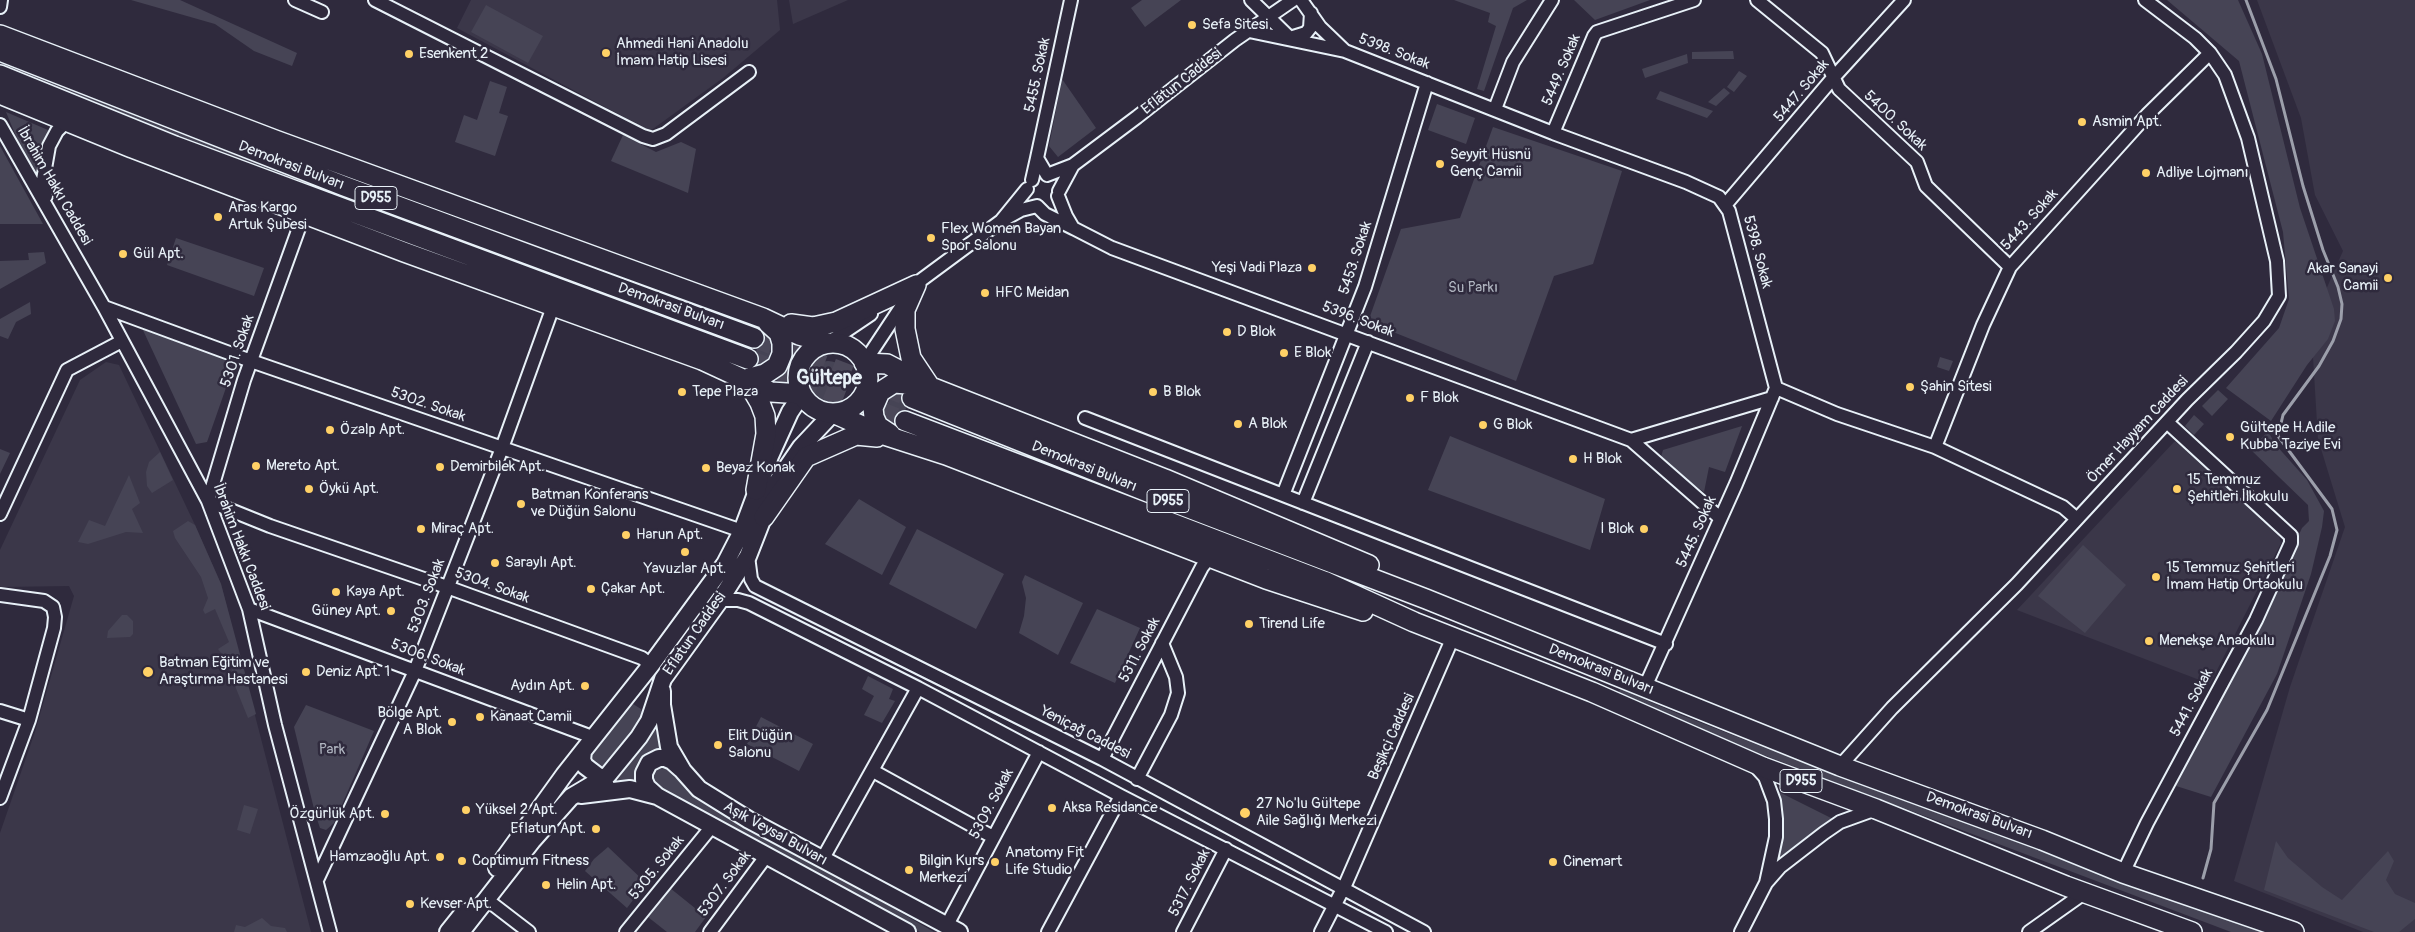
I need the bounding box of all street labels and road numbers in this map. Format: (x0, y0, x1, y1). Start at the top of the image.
street label: 5398. Sokak (1356, 30, 1432, 74)
street label: 5449. Sokak (1539, 31, 1585, 109)
street label: 5455. Sokak (1021, 36, 1055, 114)
street label: Eflatun Caddesi (1138, 45, 1226, 119)
street label: 5447. Sokak (1771, 56, 1833, 126)
street label: 5400. Sokak (1860, 87, 1930, 155)
street label: İbrahim Hakkı Caddesi (13, 123, 95, 249)
street label: Demokrasi Bulvarı (236, 138, 346, 194)
street label: 5443. Sokak (1998, 185, 2062, 255)
road number: D955 (355, 187, 397, 210)
street label: 5398. Sokak (1739, 214, 1775, 290)
street label: 5453. Sokak (1336, 219, 1376, 297)
street label: Demokrasi Bulvarı (615, 279, 727, 335)
street label: 5396. Sokak (1319, 298, 1397, 342)
street label: 5301. Sokak (217, 312, 259, 390)
street label: Ömer Hayyam Caddesi (2084, 373, 2192, 487)
street label: 5302. Sokak (388, 384, 468, 426)
street label: Demokrasi Bulvarı (1029, 438, 1139, 496)
street label: İbrahim Hakkı Caddesi (209, 481, 273, 613)
road number: D955 (1147, 490, 1189, 512)
street label: 5445. Sokak (1673, 493, 1721, 571)
street label: 5303. Sokak (405, 556, 449, 636)
street label: 5304. Sokak (452, 564, 532, 608)
street label: Eflatun Caddesi (660, 589, 730, 679)
street label: 5311. Sokak (1115, 614, 1165, 686)
street label: 5306. Sokak (388, 636, 468, 680)
street label: Demokrasi Bulvarı (1546, 641, 1656, 699)
street label: 5441. Sokak (2167, 666, 2217, 740)
street label: Beşikçi Caddesi (1365, 691, 1419, 783)
street label: Yeniçağ Caddesi (1037, 703, 1133, 763)
street label: 5309. Sokak (966, 766, 1018, 842)
road number: D955 (1780, 769, 1822, 792)
street label: Demokrasi Bulvarı (1923, 788, 2035, 844)
street label: Aşık Veysal Bulvarı (720, 798, 830, 870)
street label: 5305. Sokak (626, 832, 688, 904)
street label: 5317. Sokak (1165, 846, 1215, 920)
street label: 5307. Sokak (694, 848, 756, 920)

